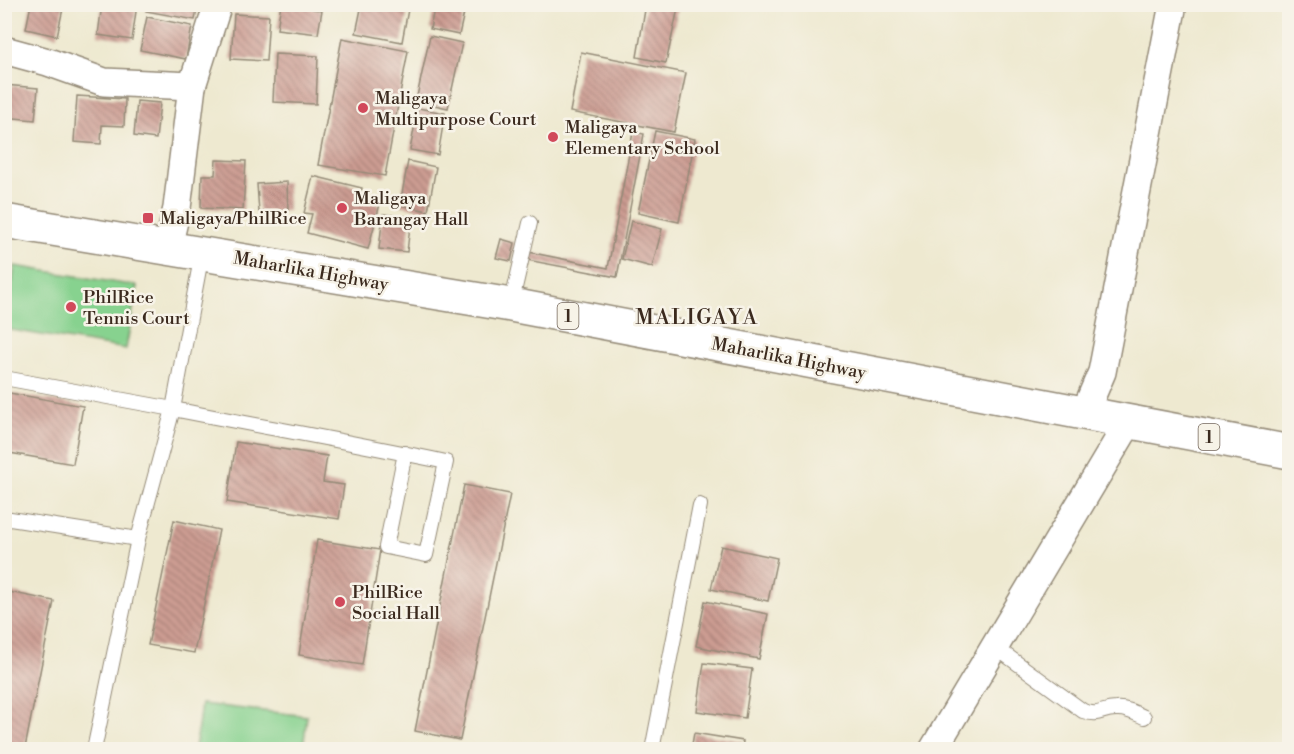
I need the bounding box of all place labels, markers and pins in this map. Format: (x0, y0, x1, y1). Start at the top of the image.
place label: Maligaya Multipurpose Court (375, 87, 537, 131)
marker: Maligaya Multipurpose Court (356, 101, 370, 115)
place label: Maligaya Elementary School (565, 116, 720, 160)
marker: Maligaya Elementary School (546, 130, 560, 144)
place label: Maligaya Barangay Hall (353, 187, 469, 231)
marker: Maligaya Barangay Hall (335, 201, 349, 215)
place label: Maligaya/PhilRice (160, 207, 307, 230)
marker: Maligaya/PhilRice (141, 211, 155, 225)
place label: PhilRice Tennis Court (83, 286, 190, 330)
marker: PhilRice Tennis Court (64, 300, 78, 314)
place label: PhilRice Social Hall (352, 581, 440, 625)
marker: PhilRice Social Hall (333, 595, 347, 609)

